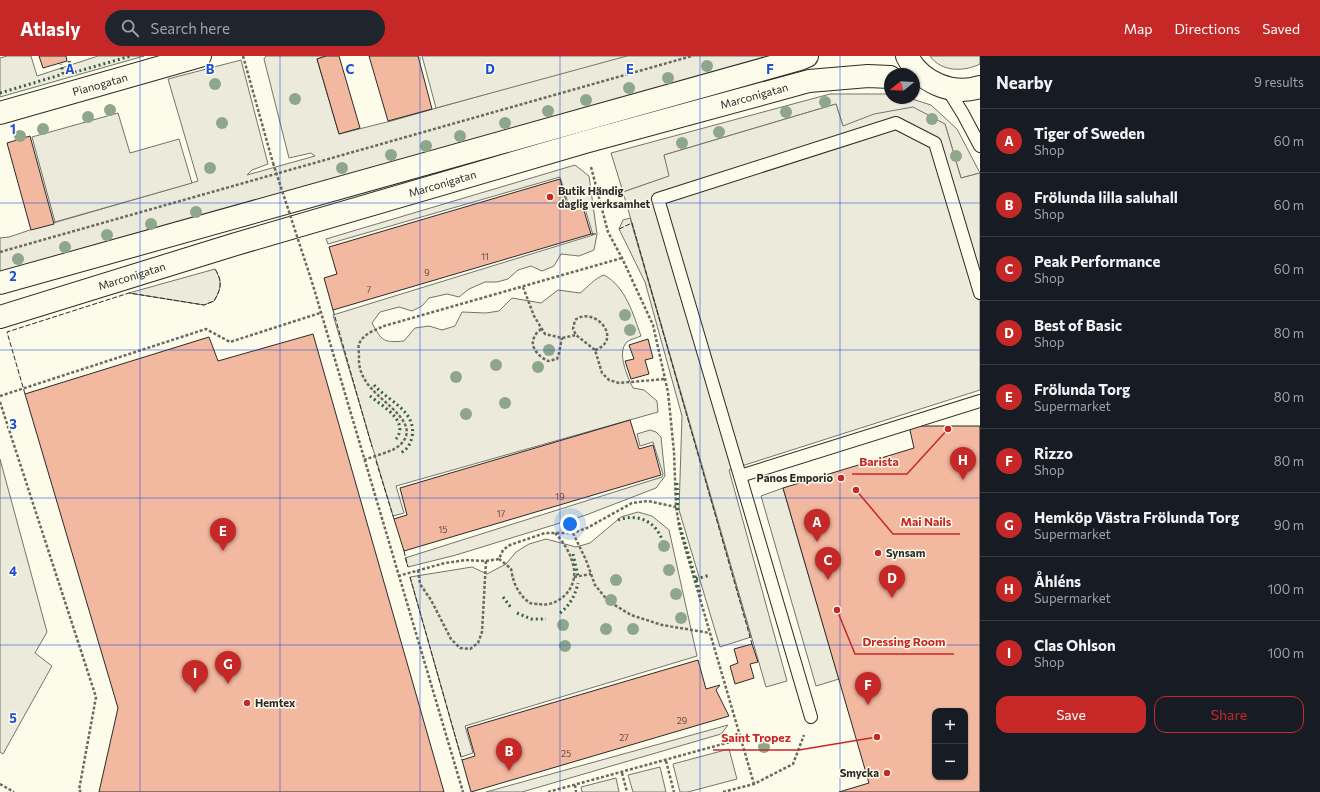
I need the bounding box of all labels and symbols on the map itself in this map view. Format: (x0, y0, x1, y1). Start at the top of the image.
text: A (65, 61, 75, 77)
text: B (206, 61, 215, 77)
text: C (346, 61, 355, 77)
text: D (485, 61, 495, 77)
text: E (626, 61, 634, 77)
text: F (766, 61, 774, 77)
north arrow (884, 68, 920, 104)
street label: Pianogatan (71, 70, 129, 98)
street label: Marconigatan (719, 80, 789, 111)
text: 1 (10, 121, 16, 137)
street label: Marconigatan (407, 167, 478, 199)
place label: Butik Händig daglig verksamhet (558, 184, 651, 210)
marker: Butik Händig daglig verksamhet (545, 192, 555, 202)
house number: 11 (481, 251, 489, 262)
street label: Marconigatan (96, 259, 167, 292)
house number: 9 (424, 267, 430, 278)
text: 2 (9, 268, 17, 284)
house number: 7 (367, 284, 372, 295)
text: 3 (9, 416, 17, 432)
pin: H (950, 447, 976, 480)
callout: Barista (852, 450, 907, 474)
text: Barista (859, 454, 899, 468)
place label: Panos Emporio (757, 471, 833, 484)
marker: Panos Emporio (836, 473, 846, 483)
house number: 19 (555, 491, 565, 502)
house number: 17 (497, 508, 506, 519)
pin: A (804, 509, 830, 542)
callout: Mai Nails (893, 510, 960, 534)
your location (560, 514, 580, 534)
text: Mai Nails (901, 514, 952, 528)
pin: E (210, 518, 236, 551)
house number: 15 (438, 524, 448, 535)
place label: Synsam (886, 546, 926, 559)
pin: C (815, 547, 841, 580)
marker: Synsam (873, 548, 883, 558)
text: 4 (9, 563, 17, 579)
pin: D (879, 565, 905, 598)
callout: Dressing Room (855, 630, 954, 654)
text: Dressing Room (863, 634, 945, 648)
pin: G (215, 651, 241, 684)
pin: I (182, 660, 208, 693)
pin: F (855, 672, 881, 705)
place label: Hemtex (255, 696, 296, 709)
marker: Hemtex (242, 698, 252, 708)
text: 5 (9, 710, 17, 726)
house number: 29 (677, 715, 687, 726)
callout: Saint Tropez (713, 726, 799, 750)
text: Saint Tropez (721, 730, 791, 744)
house number: 27 (619, 732, 629, 743)
pin: B (496, 738, 522, 771)
house number: 25 (561, 748, 571, 759)
place label: Smycka (840, 766, 879, 779)
marker: Smycka (882, 768, 892, 778)

